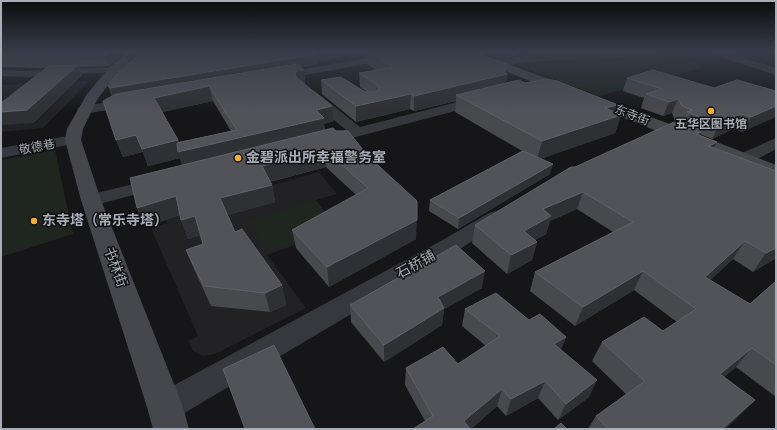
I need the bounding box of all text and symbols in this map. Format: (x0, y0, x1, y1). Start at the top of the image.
street label: 东寺街 (613, 102, 651, 127)
marker: 五华区图书馆 (706, 106, 716, 116)
place label: 五华区图书馆 (675, 117, 747, 130)
street label: 敬德巷 (18, 137, 56, 156)
place label: 金碧派出所幸福警务室 (246, 149, 386, 165)
marker: 金碧派出所幸福警务室 (233, 153, 243, 163)
place label: 东寺塔（常乐寺塔） (42, 212, 168, 228)
marker: 东寺塔（常乐寺塔） (29, 216, 39, 226)
street label: 书林街 (101, 245, 130, 289)
street label: 石桥铺 (394, 248, 438, 281)

